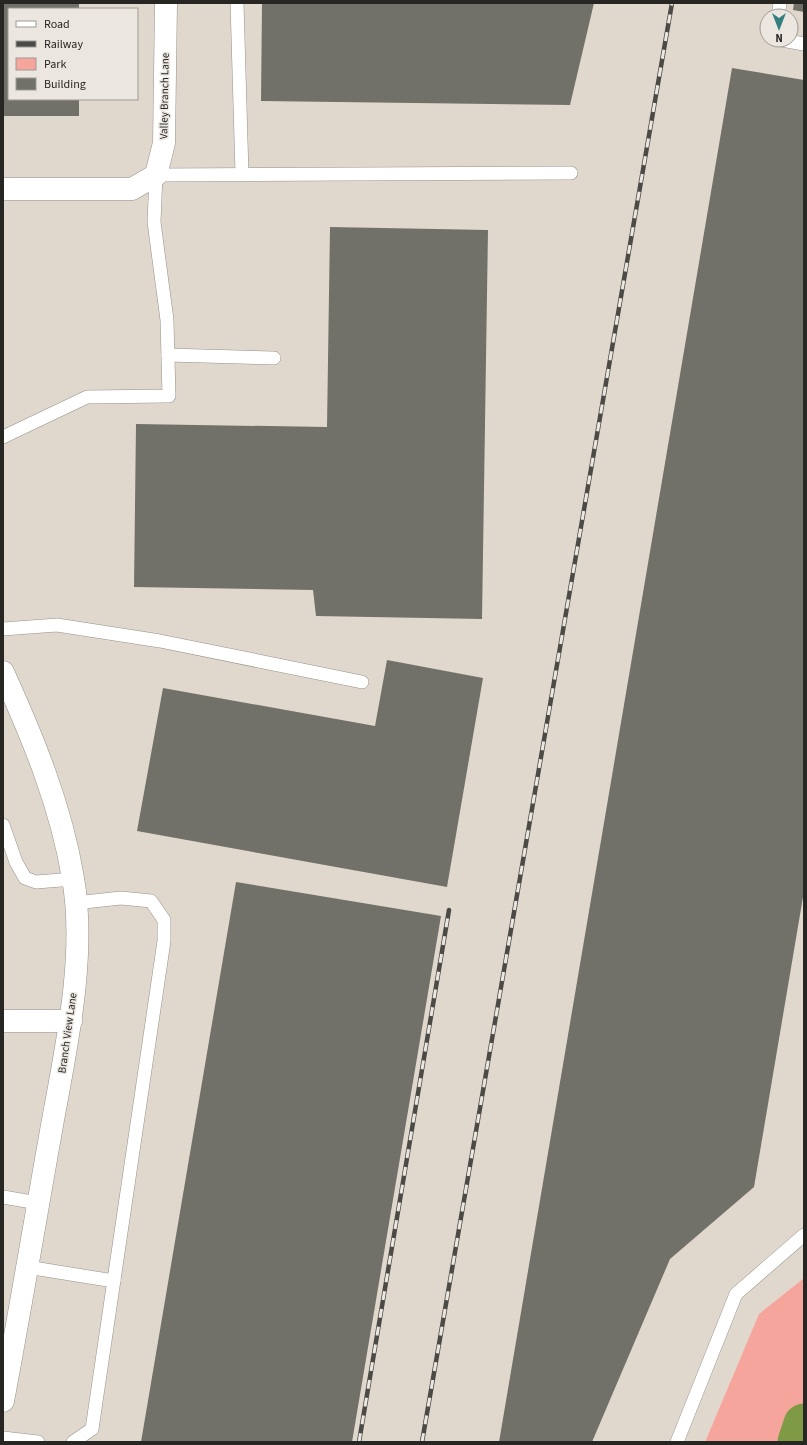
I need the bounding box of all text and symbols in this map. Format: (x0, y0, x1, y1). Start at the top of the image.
legend (8, 8, 138, 100)
north arrow (759, 8, 799, 48)
text: Road (44, 16, 70, 33)
text: N (775, 30, 783, 45)
text: Railway (44, 36, 83, 53)
street label: Valley Branch Lane (156, 52, 173, 139)
text: Park (44, 56, 66, 73)
text: Building (44, 76, 86, 93)
street label: Branch View Lane (54, 991, 81, 1074)

